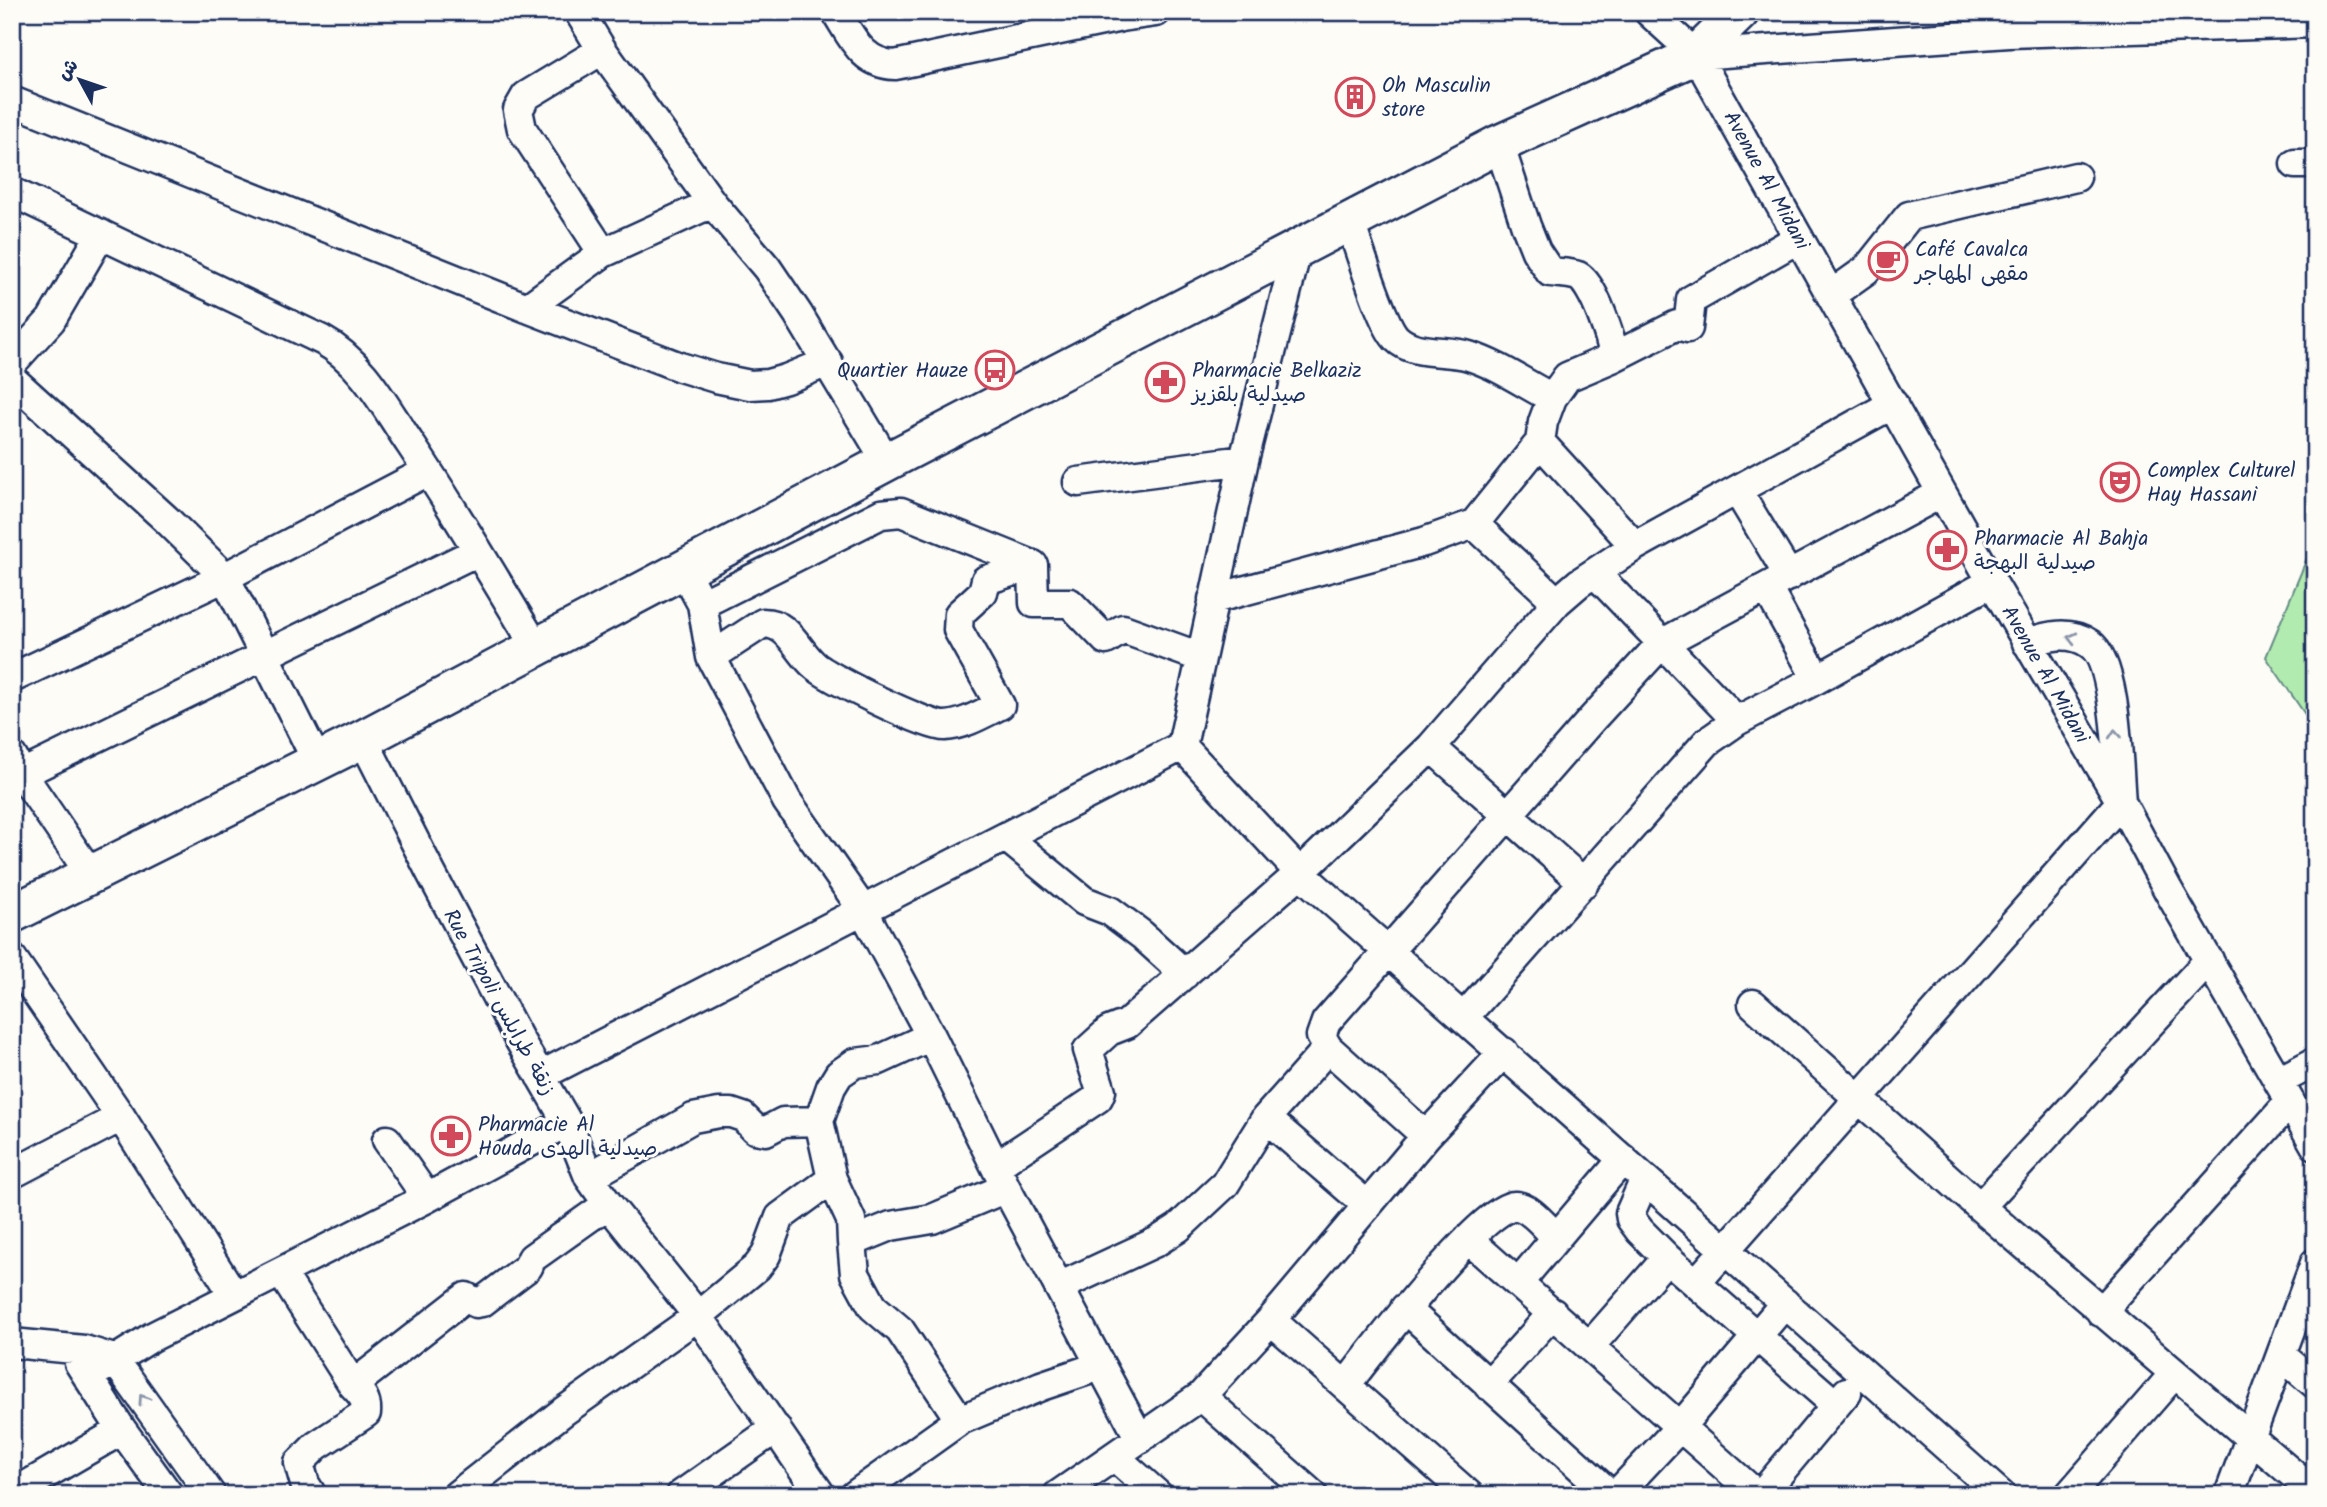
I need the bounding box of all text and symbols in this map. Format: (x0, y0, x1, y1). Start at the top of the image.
north arrow (46, 46, 116, 116)
text: ش (50, 53, 87, 88)
place label: Oh Masculin store (1382, 70, 1491, 127)
building icon: Oh Masculin store (1334, 76, 1376, 118)
street label: Avenue Al Midani (1714, 105, 1818, 257)
place label: Café Cavalca مقهى المهاجر (1913, 234, 2029, 291)
cafe icon: Café Cavalca مقهى المهاجر (1867, 240, 1909, 282)
bus stop icon: Quartier Hauze (974, 349, 1016, 391)
place label: Quartier Hauze (837, 355, 969, 388)
place label: Pharmacie Belkaziz صيدلية بلقزيز (1190, 355, 1361, 412)
pharmacy icon: Pharmacie Belkaziz صيدلية بلقزيز (1144, 361, 1186, 403)
place label: Complex Culturel Hay Hassani (2147, 455, 2295, 512)
theatre icon: Complex Culturel Hay Hassani (2099, 461, 2141, 503)
place label: Pharmacie Al Bahja صيدلية البهجة (1974, 523, 2148, 580)
pharmacy icon: Pharmacie Al Bahja صيدلية البهجة (1926, 529, 1968, 571)
street label: Avenue Al Midani (1992, 600, 2098, 751)
one-way arrow (2066, 632, 2078, 646)
one-way arrow (2108, 728, 2123, 739)
street label: Rue Tripoli زنقة طرابلس (434, 903, 564, 1102)
place label: Pharmacie Al Houda صيدلية الهدى (478, 1109, 658, 1166)
pharmacy icon: Pharmacie Al Houda صيدلية الهدى (430, 1115, 472, 1157)
one-way arrow (139, 1394, 151, 1407)

